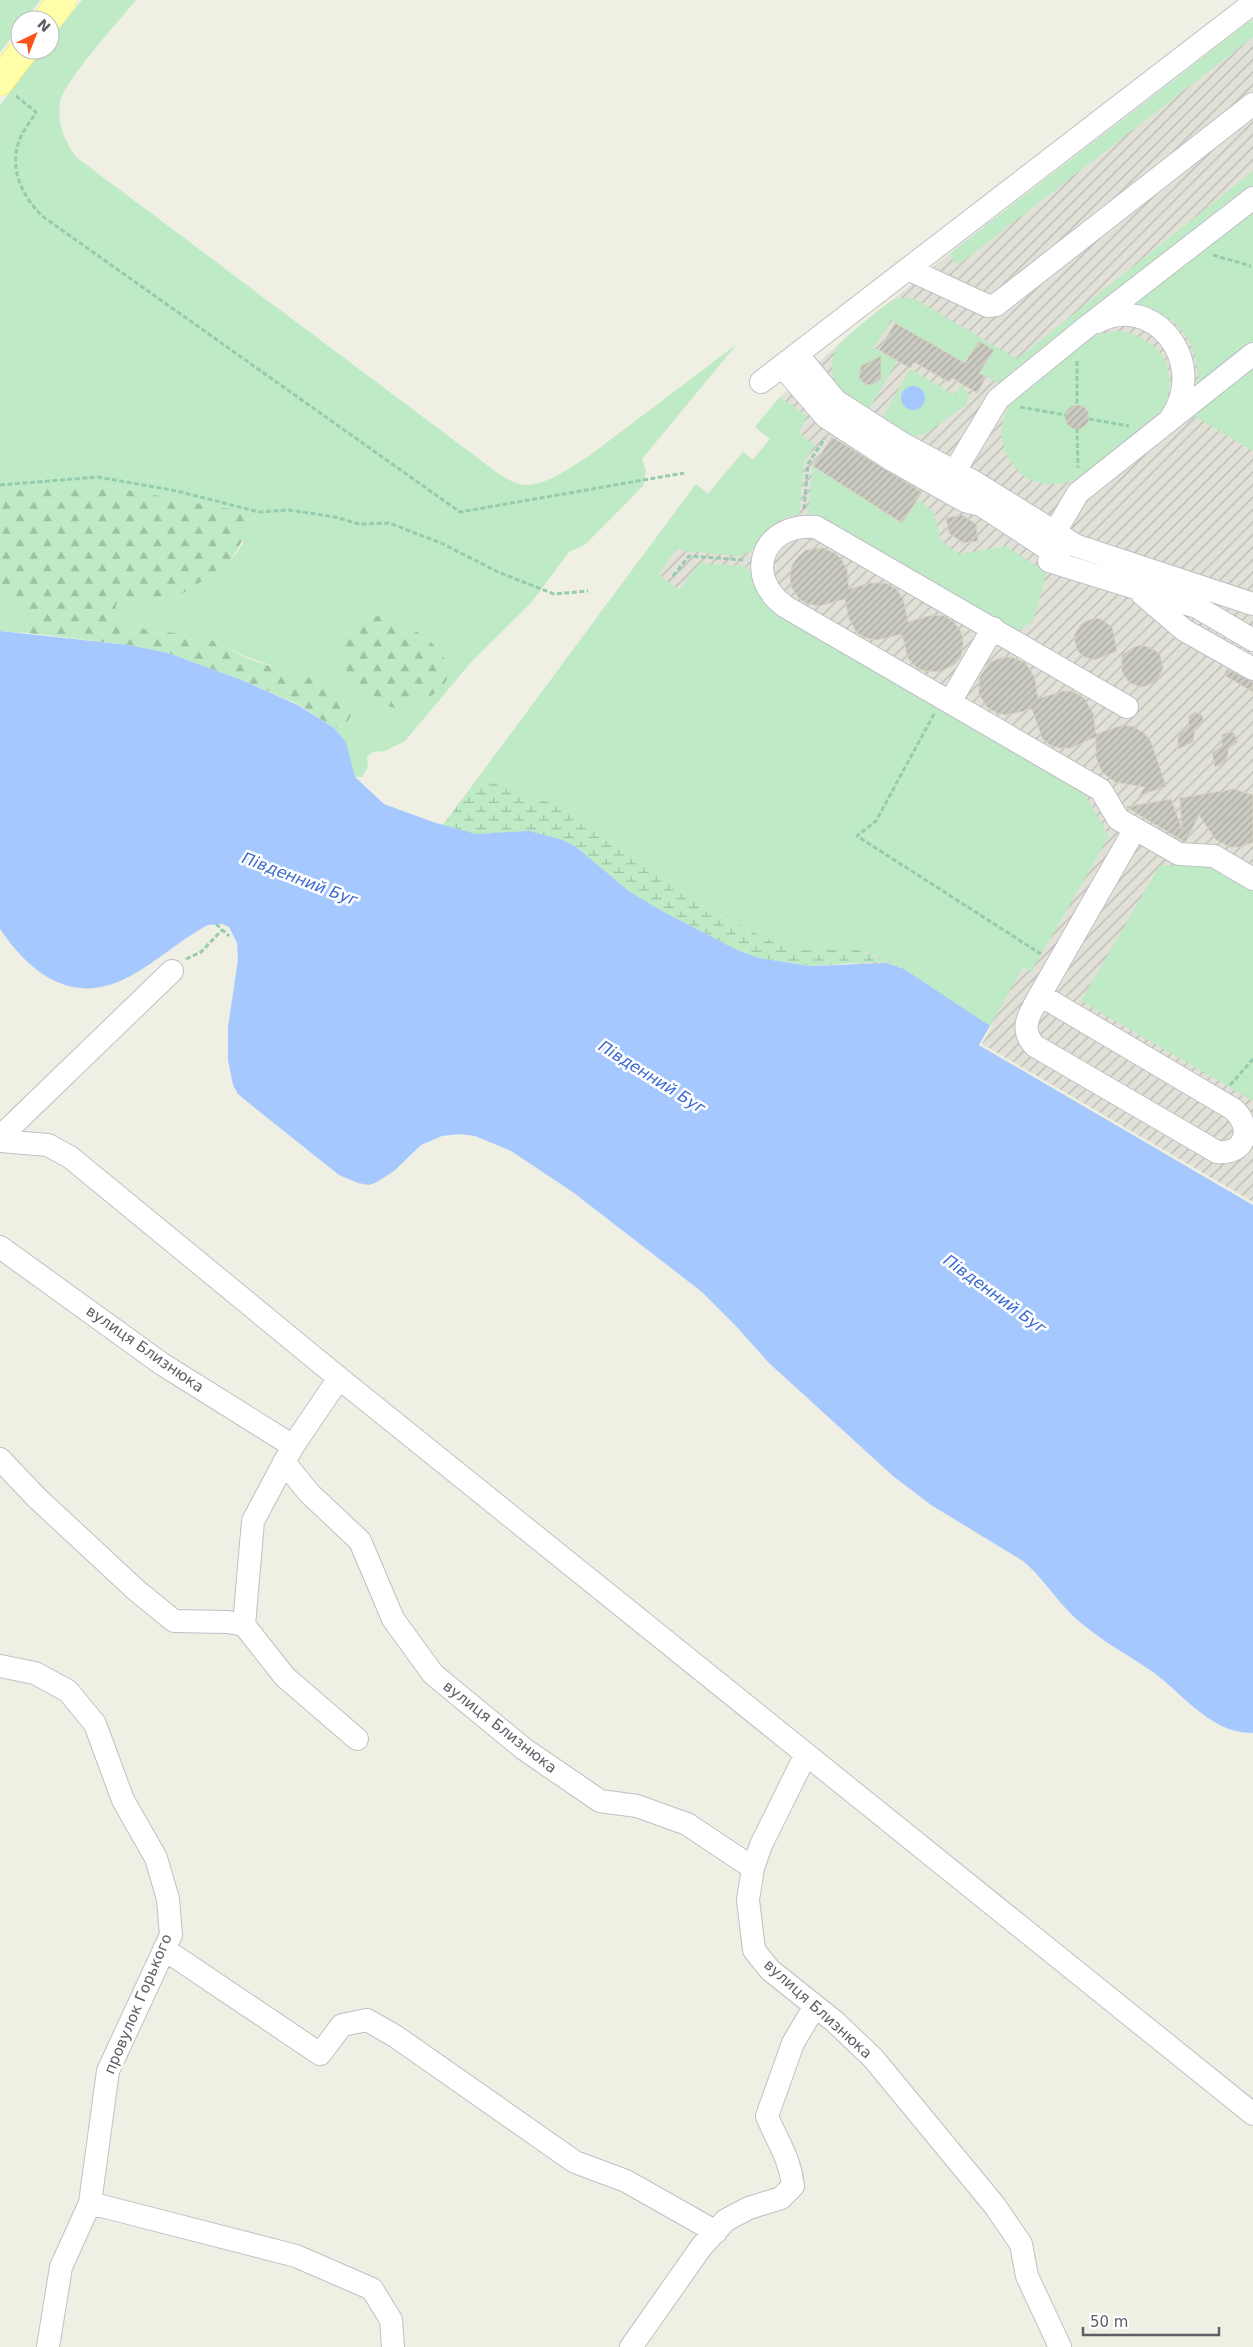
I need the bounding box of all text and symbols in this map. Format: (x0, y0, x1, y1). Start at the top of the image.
north arrow (10, 10, 60, 60)
text: N (34, 16, 54, 35)
water label: Південний Буг (239, 848, 361, 910)
water label: Південний Буг (595, 1036, 709, 1118)
water label: Південний Буг (940, 1250, 1051, 1338)
street label: вулиця Близнюка (83, 1302, 207, 1396)
street label: вулиця Близнюка (440, 1677, 560, 1777)
street label: провулок Горького (100, 1931, 176, 2077)
street label: вулиця Близнюка (760, 1956, 876, 2062)
scale bar (1083, 2304, 1219, 2336)
text: 50 m (1090, 2313, 1128, 2331)

